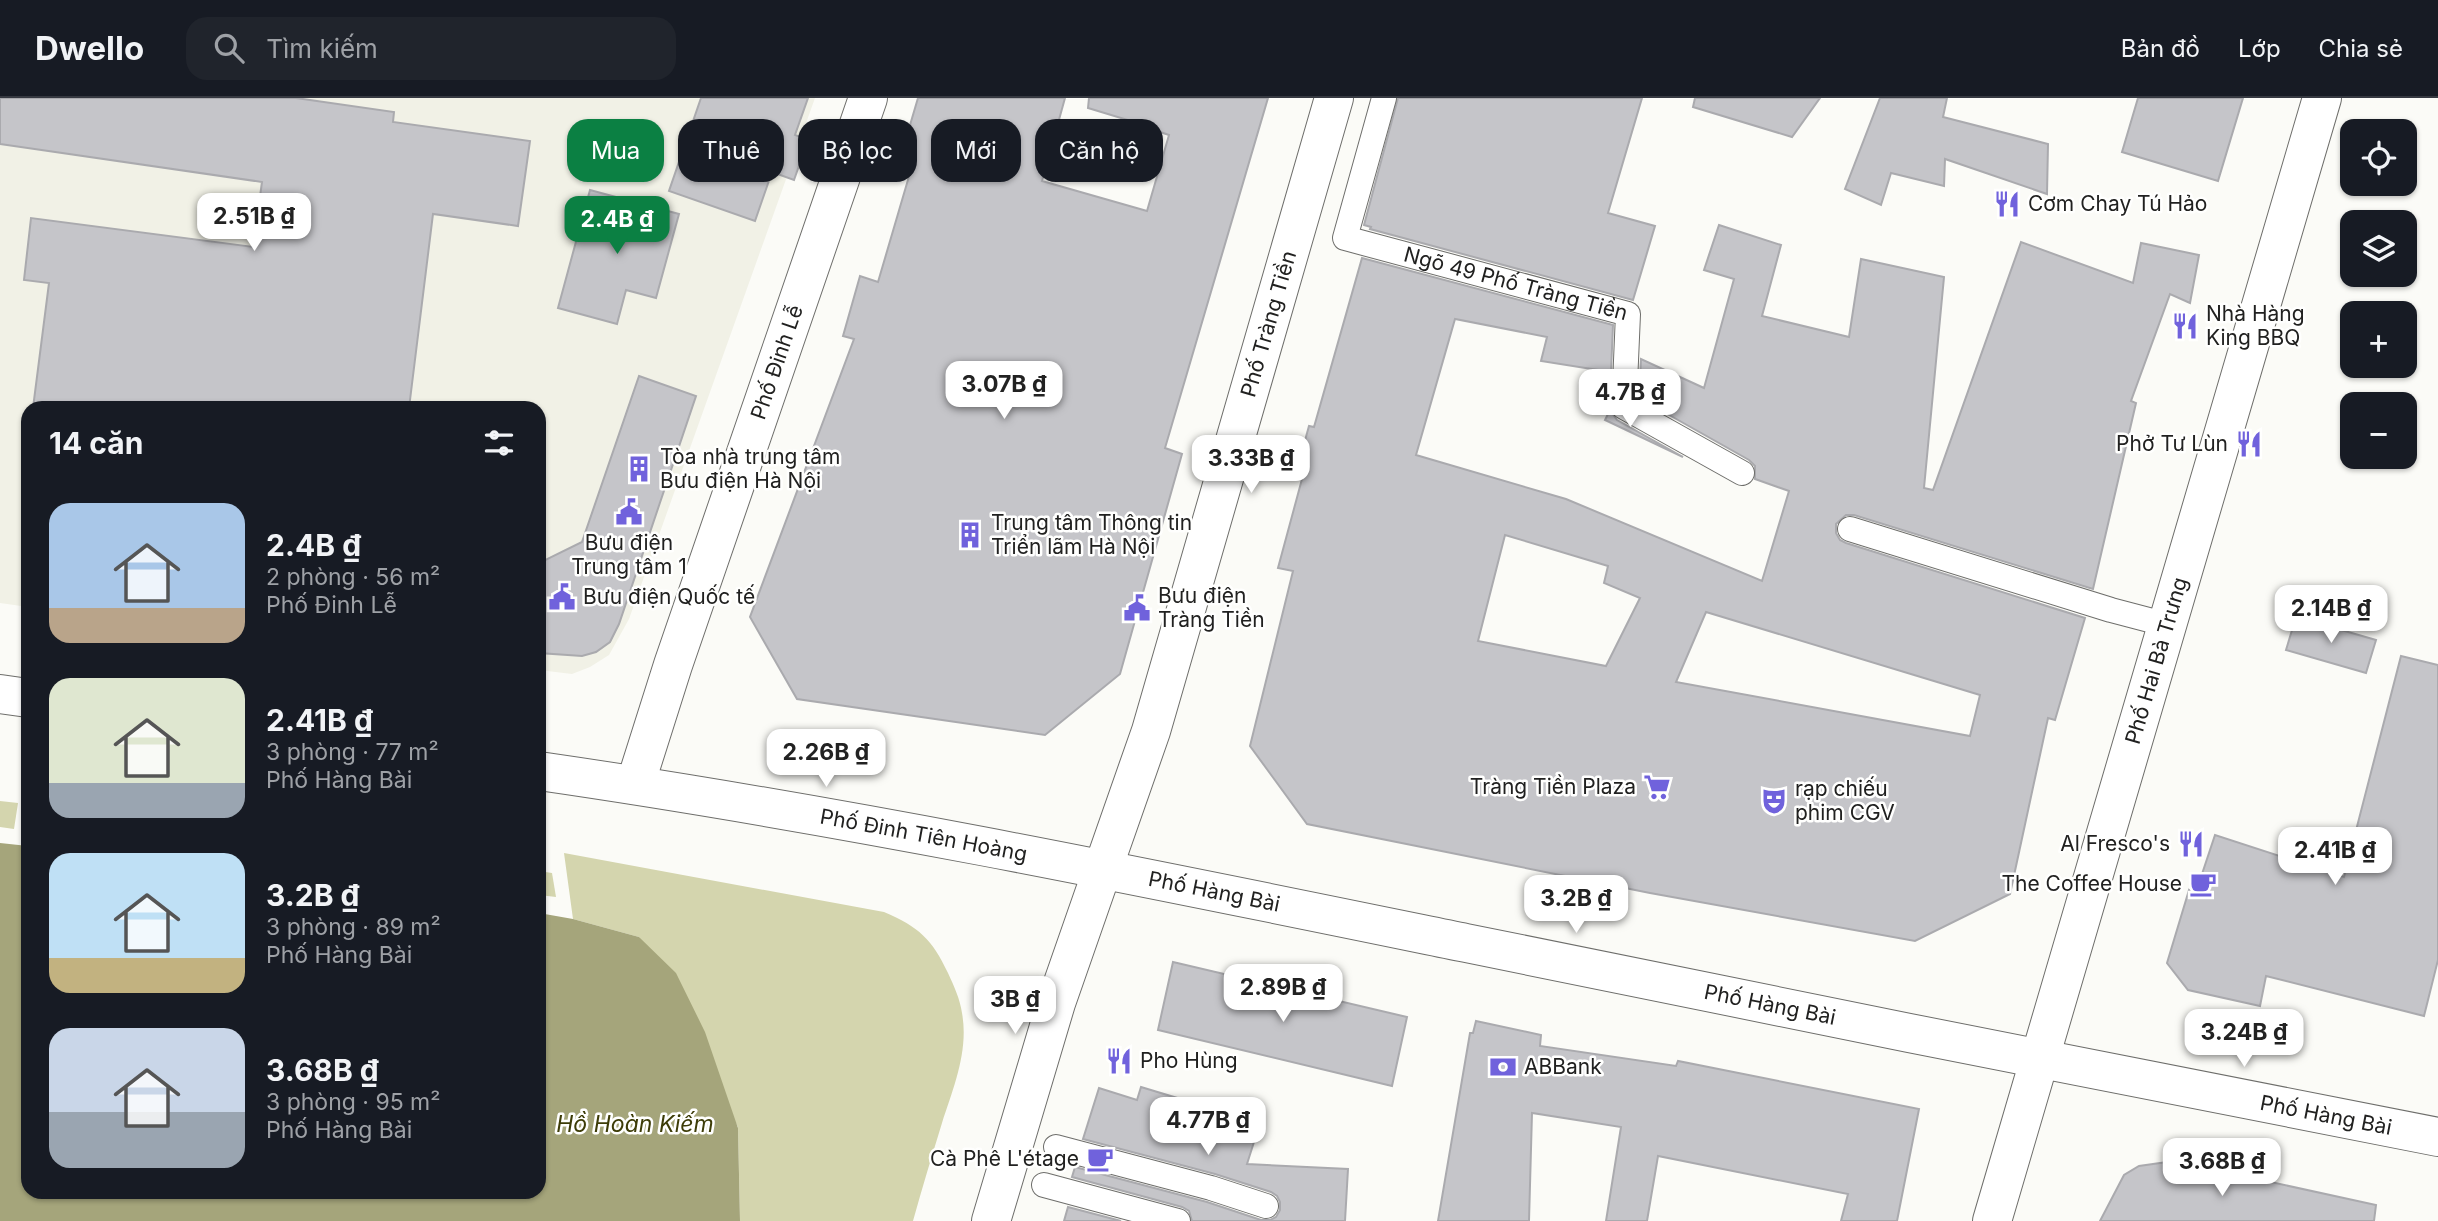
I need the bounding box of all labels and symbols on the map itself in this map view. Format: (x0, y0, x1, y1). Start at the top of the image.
restaurant icon: Cơm Chay Tú Hảo (1992, 189, 2022, 219)
place label: Cơm Chay Tú Hảo (2028, 191, 2207, 216)
pin: 2.51B ₫ (189, 194, 319, 253)
pin: 2.4B ₫ (560, 197, 674, 256)
street label: Ngõ 49 Phố Tràng Tiền (1401, 241, 1630, 325)
street label: Phố Tràng Tiền (1235, 248, 1301, 400)
place label: Nhà Hàng King BBQ (2206, 301, 2305, 350)
street label: Phố Đinh Lễ (745, 302, 808, 423)
restaurant icon: Nhà Hàng King BBQ (2170, 311, 2200, 341)
pin: 3.07B ₫ (939, 362, 1069, 421)
pin: 4.7B ₫ (1573, 370, 1687, 429)
restaurant icon: Phở Tư Lùn (2234, 429, 2264, 459)
place label: Phở Tư Lùn (2116, 431, 2228, 456)
pin: 3.33B ₫ (1186, 436, 1316, 495)
place label: Tòa nhà trung tâm Bưu điện Hà Nội (660, 444, 840, 493)
building icon: Tòa nhà trung tâm Bưu điện Hà Nội (624, 454, 654, 484)
public building icon: Bưu điện Trung tâm 1 (614, 497, 644, 527)
place label: Trung tâm Thông tin Triển lãm Hà Nội (991, 510, 1192, 559)
building icon: Trung tâm Thông tin Triển lãm Hà Nội (955, 520, 985, 550)
place label: Bưu điện Trung tâm 1 (571, 530, 687, 579)
street label: Phố Hai Bà Trưng (2120, 574, 2193, 747)
public building icon: Bưu điện Quốc tế (547, 582, 577, 612)
place label: Bưu điện Tràng Tiền (1158, 583, 1265, 632)
place label: Bưu điện Quốc tế (583, 584, 755, 609)
pin: 2.14B ₫ (2266, 586, 2396, 645)
public building icon: Bưu điện Tràng Tiền (1122, 593, 1152, 623)
pin: 2.26B ₫ (761, 730, 891, 789)
supermarket icon: Tràng Tiền Plaza (1642, 772, 1672, 802)
place label: Tràng Tiền Plaza (1470, 774, 1636, 799)
place label: rạp chiếu phim CGV (1795, 776, 1895, 825)
theatre icon: rạp chiếu phim CGV (1759, 786, 1789, 816)
street label: Phố Đinh Tiên Hoàng (818, 804, 1029, 866)
pin: 2.41B ₫ (2270, 828, 2400, 887)
restaurant icon: Al Fresco's (2176, 829, 2206, 859)
place label: Al Fresco's (2060, 831, 2170, 856)
street label: Phố Hàng Bài (1146, 866, 1282, 917)
cafe icon: The Coffee House (2188, 869, 2218, 899)
place label: The Coffee House (2002, 871, 2182, 896)
pin: 3.2B ₫ (1519, 876, 1633, 935)
pin: 2.89B ₫ (1218, 964, 1348, 1024)
pin: 3B ₫ (974, 976, 1056, 1036)
street label: Phố Hàng Bài (1702, 979, 1838, 1030)
pin: 3.24B ₫ (2179, 1010, 2309, 1069)
restaurant icon: Pho Hùng (1104, 1046, 1134, 1076)
place label: Pho Hùng (1140, 1048, 1238, 1073)
bank icon: ABBank (1488, 1052, 1518, 1082)
place label: ABBank (1524, 1054, 1602, 1079)
street label: Phố Hàng Bài (2258, 1090, 2394, 1140)
pin: 4.77B ₫ (1143, 1098, 1273, 1157)
water label: Hồ Hoàn Kiếm (556, 1110, 714, 1138)
pin: 3.68B ₫ (2157, 1138, 2287, 1198)
cafe icon: Cà Phê L'étage (1085, 1144, 1115, 1174)
place label: Cà Phê L'étage (930, 1146, 1079, 1171)

